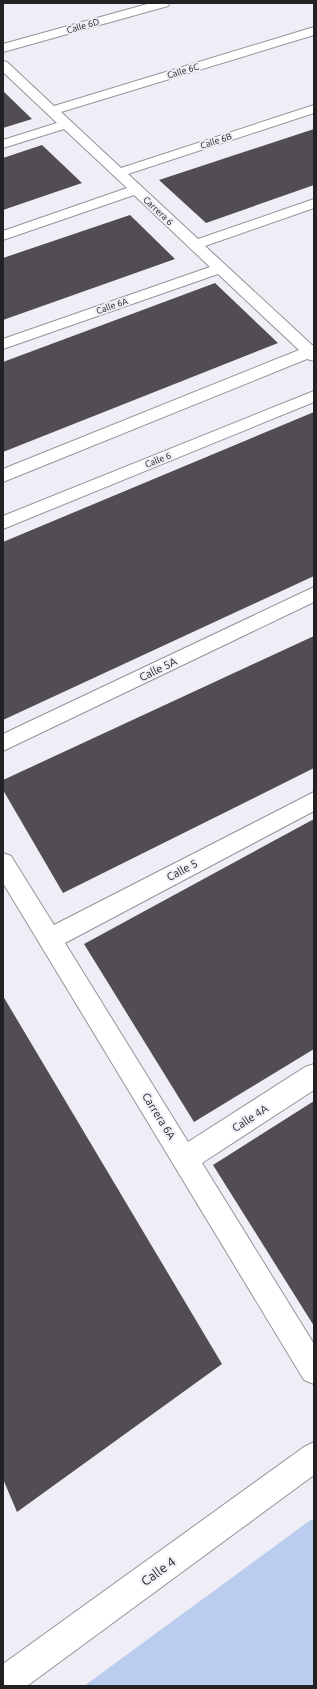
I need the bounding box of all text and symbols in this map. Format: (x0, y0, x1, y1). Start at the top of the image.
street label: Calle 6D (66, 17, 100, 35)
street label: Calle 6C (166, 61, 200, 81)
street label: Calle 6B (199, 131, 233, 151)
street label: Carrera 6 (141, 195, 175, 227)
street label: Calle 6A (95, 296, 129, 316)
street label: Calle 6 (144, 450, 172, 470)
street label: Calle 5A (137, 654, 179, 683)
street label: Calle 5 (165, 857, 199, 883)
street label: Carrera 6A (140, 1091, 178, 1142)
street label: Calle 4A (230, 1102, 271, 1134)
street label: Calle 4 (138, 1554, 178, 1588)

